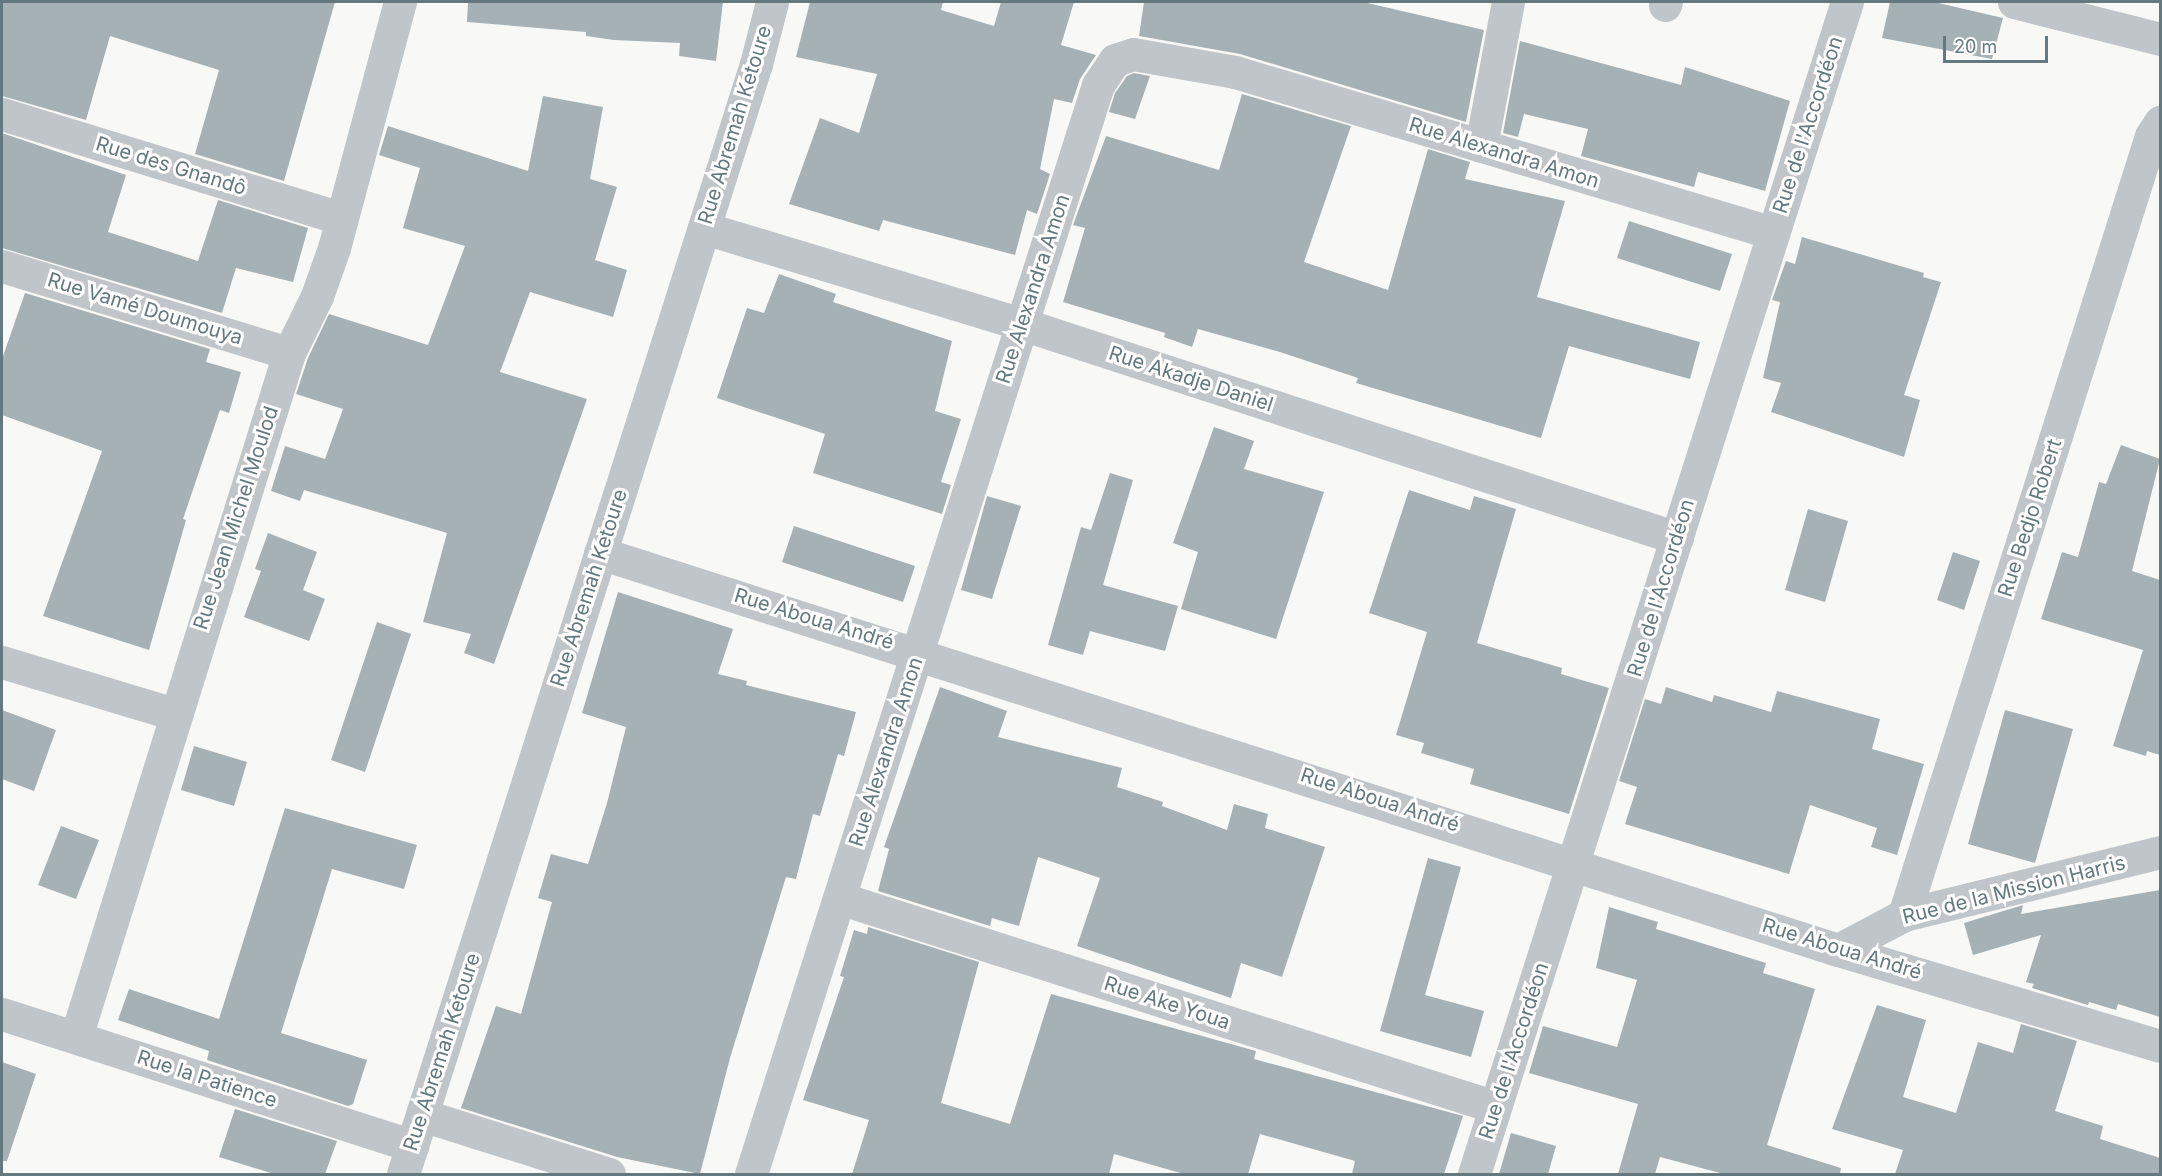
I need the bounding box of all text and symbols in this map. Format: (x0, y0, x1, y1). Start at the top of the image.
street label: Rue Abremah Ketoure (693, 23, 777, 227)
scale bar (1946, 24, 2051, 62)
street label: Rue de l'Accordéon (1768, 34, 1848, 216)
text: 20 m (1954, 36, 1997, 57)
street label: Rue Alexandra Amon (1406, 113, 1602, 193)
street label: Rue des Gnandô (93, 132, 249, 200)
street label: Rue Alexandra Amon (991, 191, 1075, 387)
street label: Rue Vamé Doumouya (45, 268, 245, 350)
street label: Rue Akadje Daniel (1106, 341, 1276, 417)
street label: Rue Jean Michel Moulod (189, 403, 283, 633)
street label: Rue Bedjo Robert (1993, 436, 2067, 600)
street label: Rue Abremah Ketoure (546, 486, 632, 690)
street label: Rue de l'Accordéon (1623, 496, 1699, 680)
street label: Rue Aboua André (731, 583, 897, 655)
street label: Rue Alexandra Amon (844, 654, 928, 850)
street label: Rue Aboua André (1298, 763, 1462, 837)
street label: Rue de la Mission Harris (1900, 851, 2128, 929)
street label: Rue Aboua André (1759, 913, 1925, 985)
street label: Rue Abremah Ketoure (399, 950, 485, 1154)
street label: Rue de l'Accordéon (1474, 960, 1554, 1142)
street label: Rue Ake Youa (1101, 971, 1233, 1035)
street label: Rue la Patience (134, 1045, 280, 1113)

